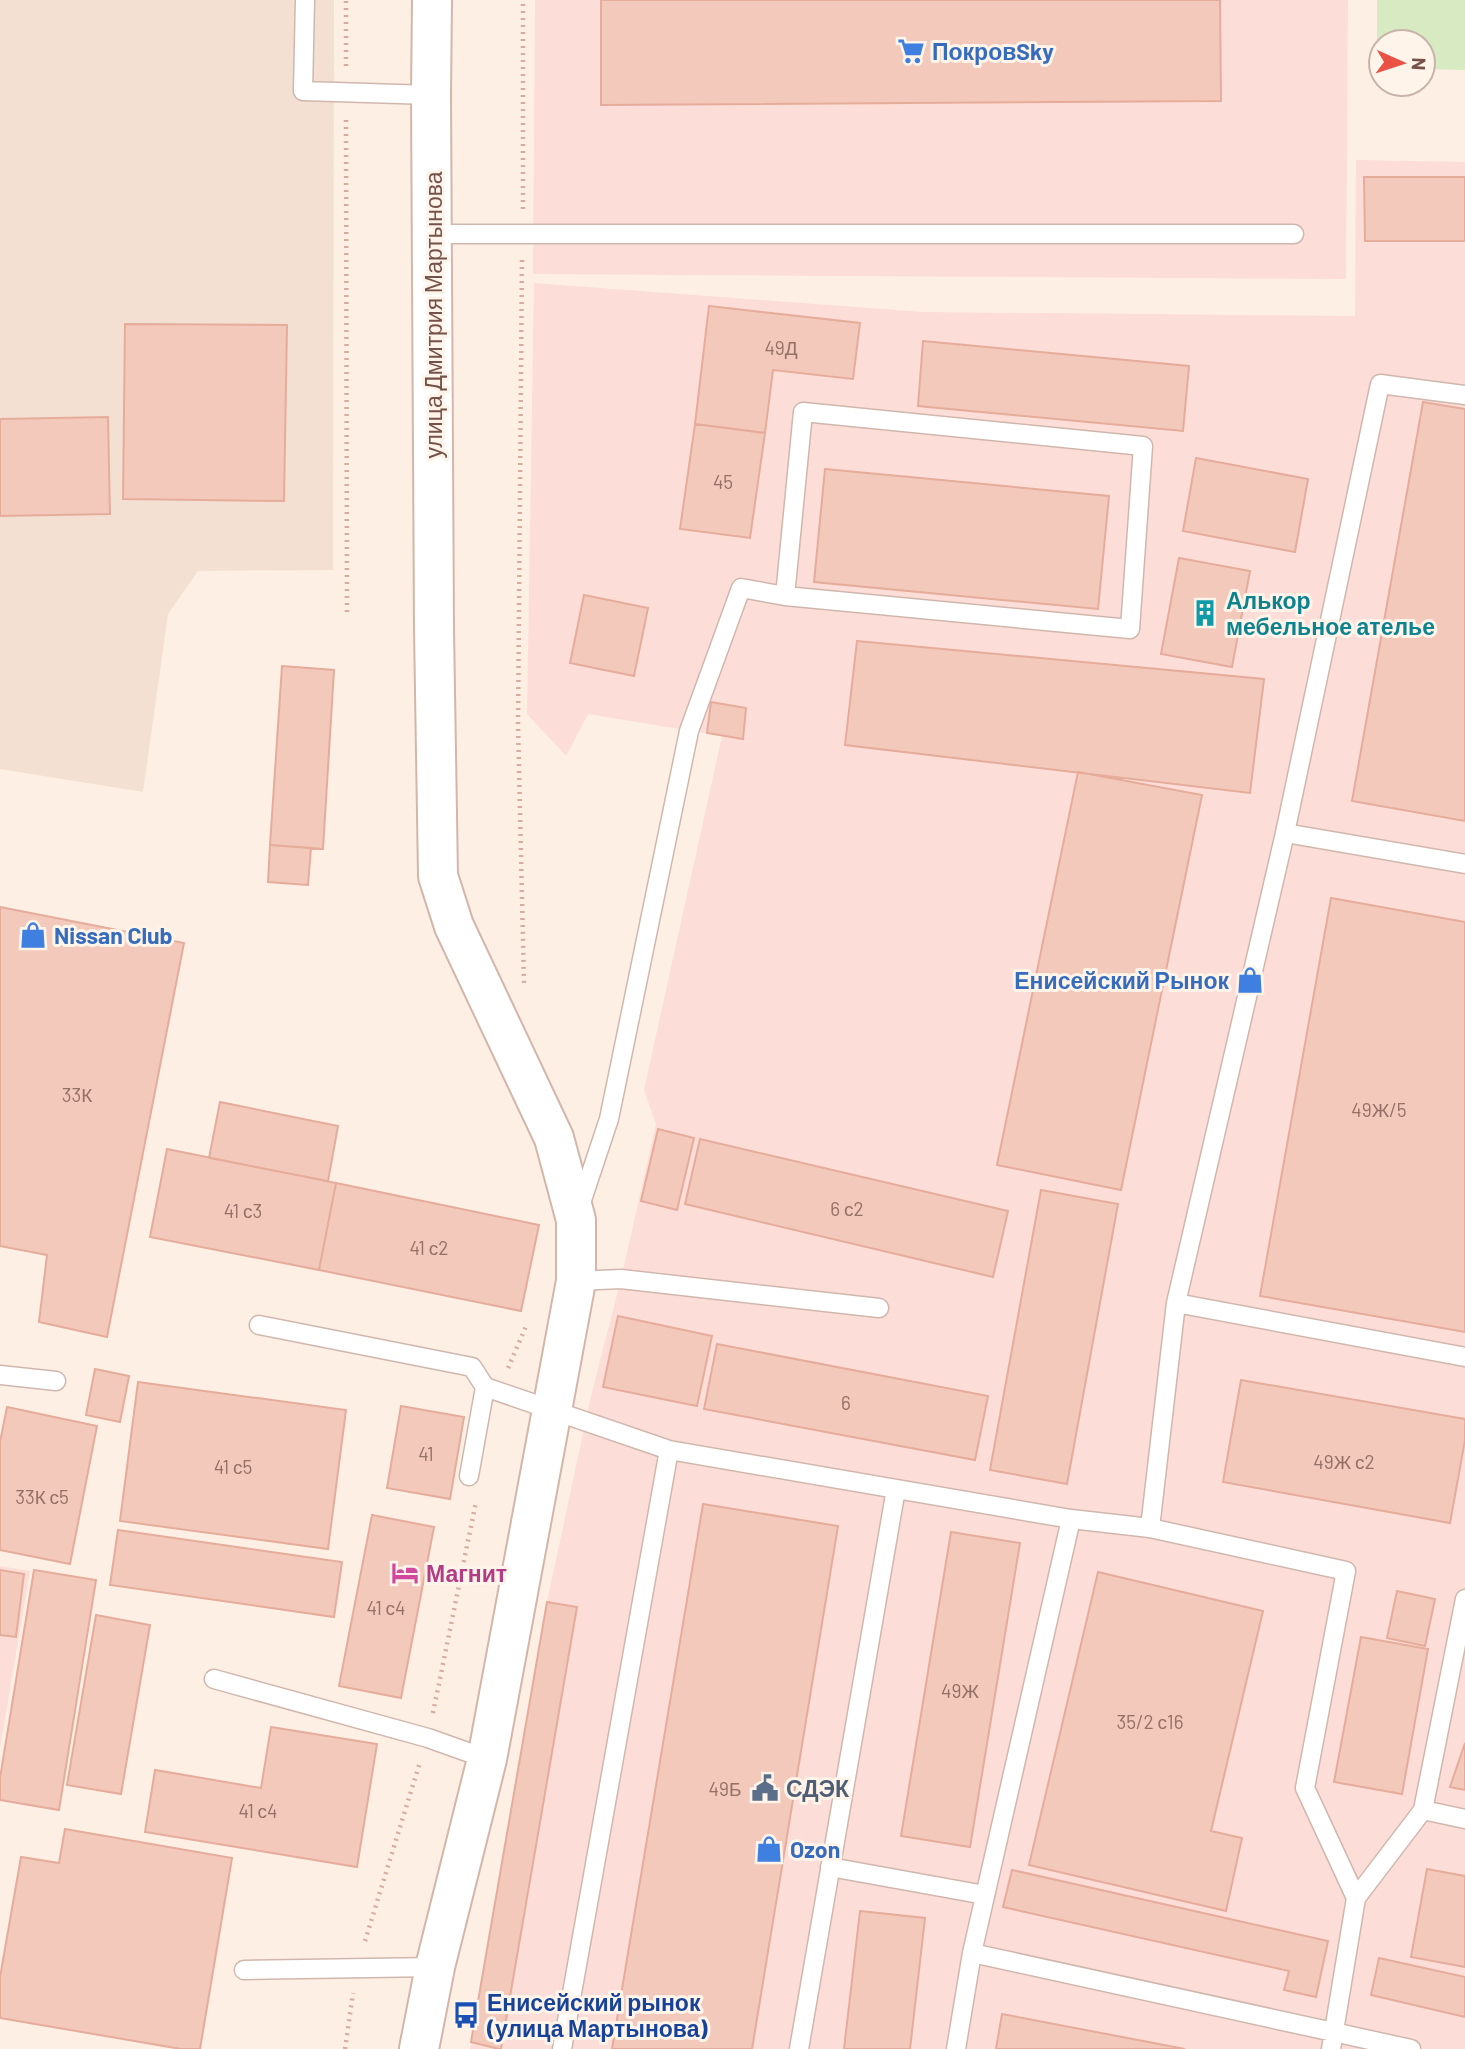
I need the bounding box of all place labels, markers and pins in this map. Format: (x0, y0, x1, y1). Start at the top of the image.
supermarket icon: ПокровSky (896, 36, 926, 66)
place label: ПокровSky (932, 37, 1054, 65)
place label: Алькор мебельное ателье (1226, 586, 1435, 640)
building icon: Алькор мебельное ателье (1190, 598, 1220, 628)
shop icon: Nissan Club (18, 920, 48, 950)
place label: Nissan Club (54, 921, 173, 949)
shop icon: Енисейский Рынок (1235, 965, 1265, 995)
place label: Енисейский Рынок (1014, 966, 1229, 994)
hotel icon: Магнит (390, 1558, 420, 1588)
place label: Магнит (426, 1559, 507, 1587)
public building icon: СДЭК (750, 1773, 780, 1803)
place label: СДЭК (786, 1774, 850, 1802)
shop icon: Ozon (754, 1834, 784, 1864)
place label: Ozon (790, 1835, 840, 1863)
place label: Енисейский рынок (улица Мартынова) (486, 1988, 707, 2042)
bus stop icon: Енисейский рынок (улица Мартынова) (451, 2000, 481, 2030)

